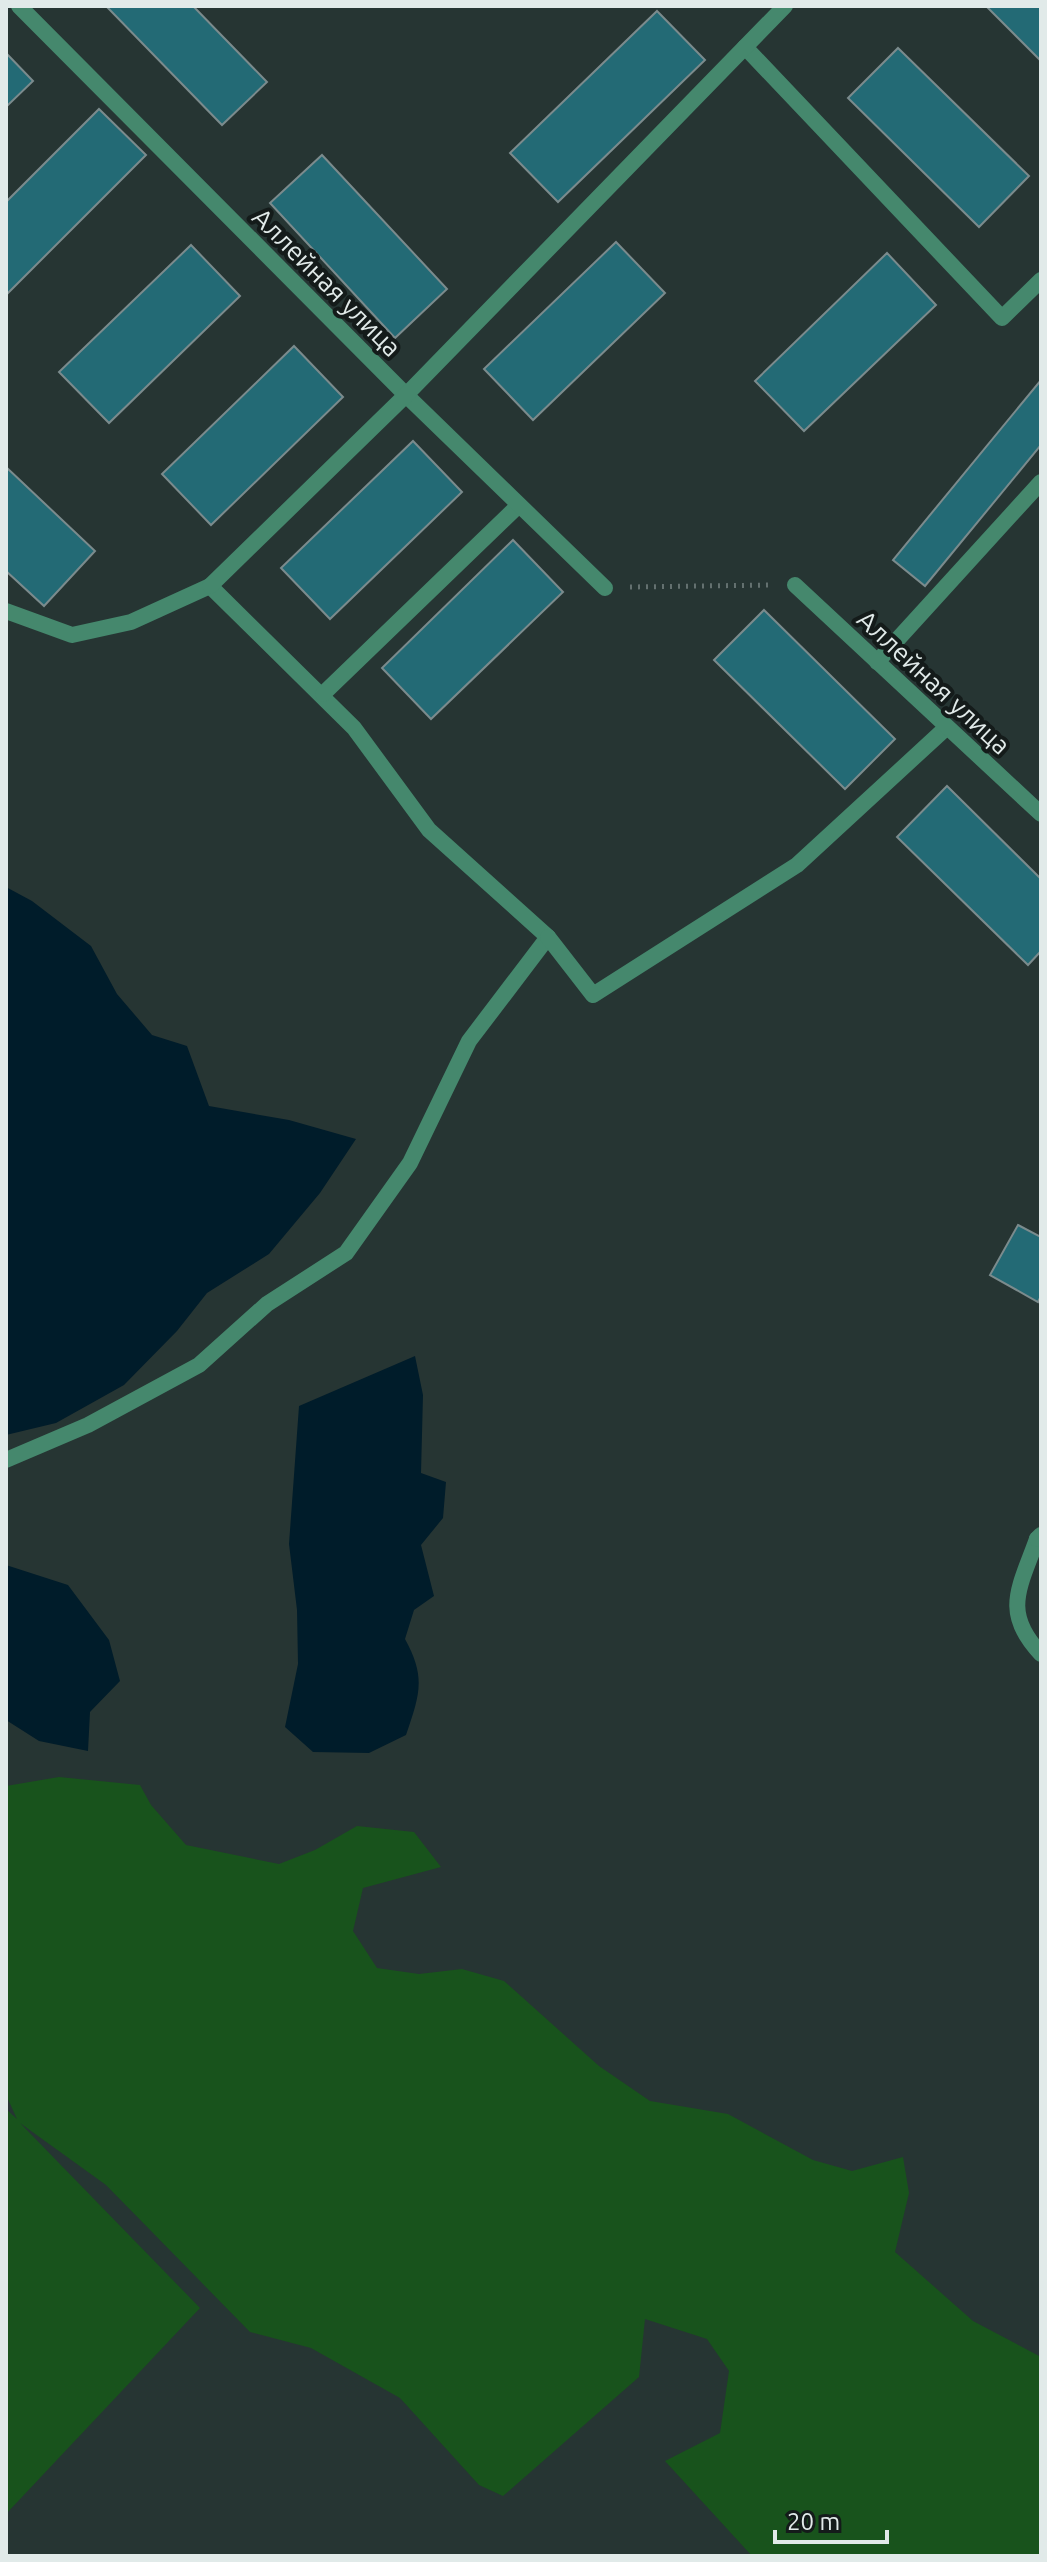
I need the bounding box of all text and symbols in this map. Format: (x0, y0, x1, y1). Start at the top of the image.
street label: Аллейная улица (247, 202, 407, 362)
street label: Аллейная улица (852, 604, 1016, 760)
scale bar (775, 2494, 887, 2544)
text: 20 m (787, 2508, 840, 2535)

